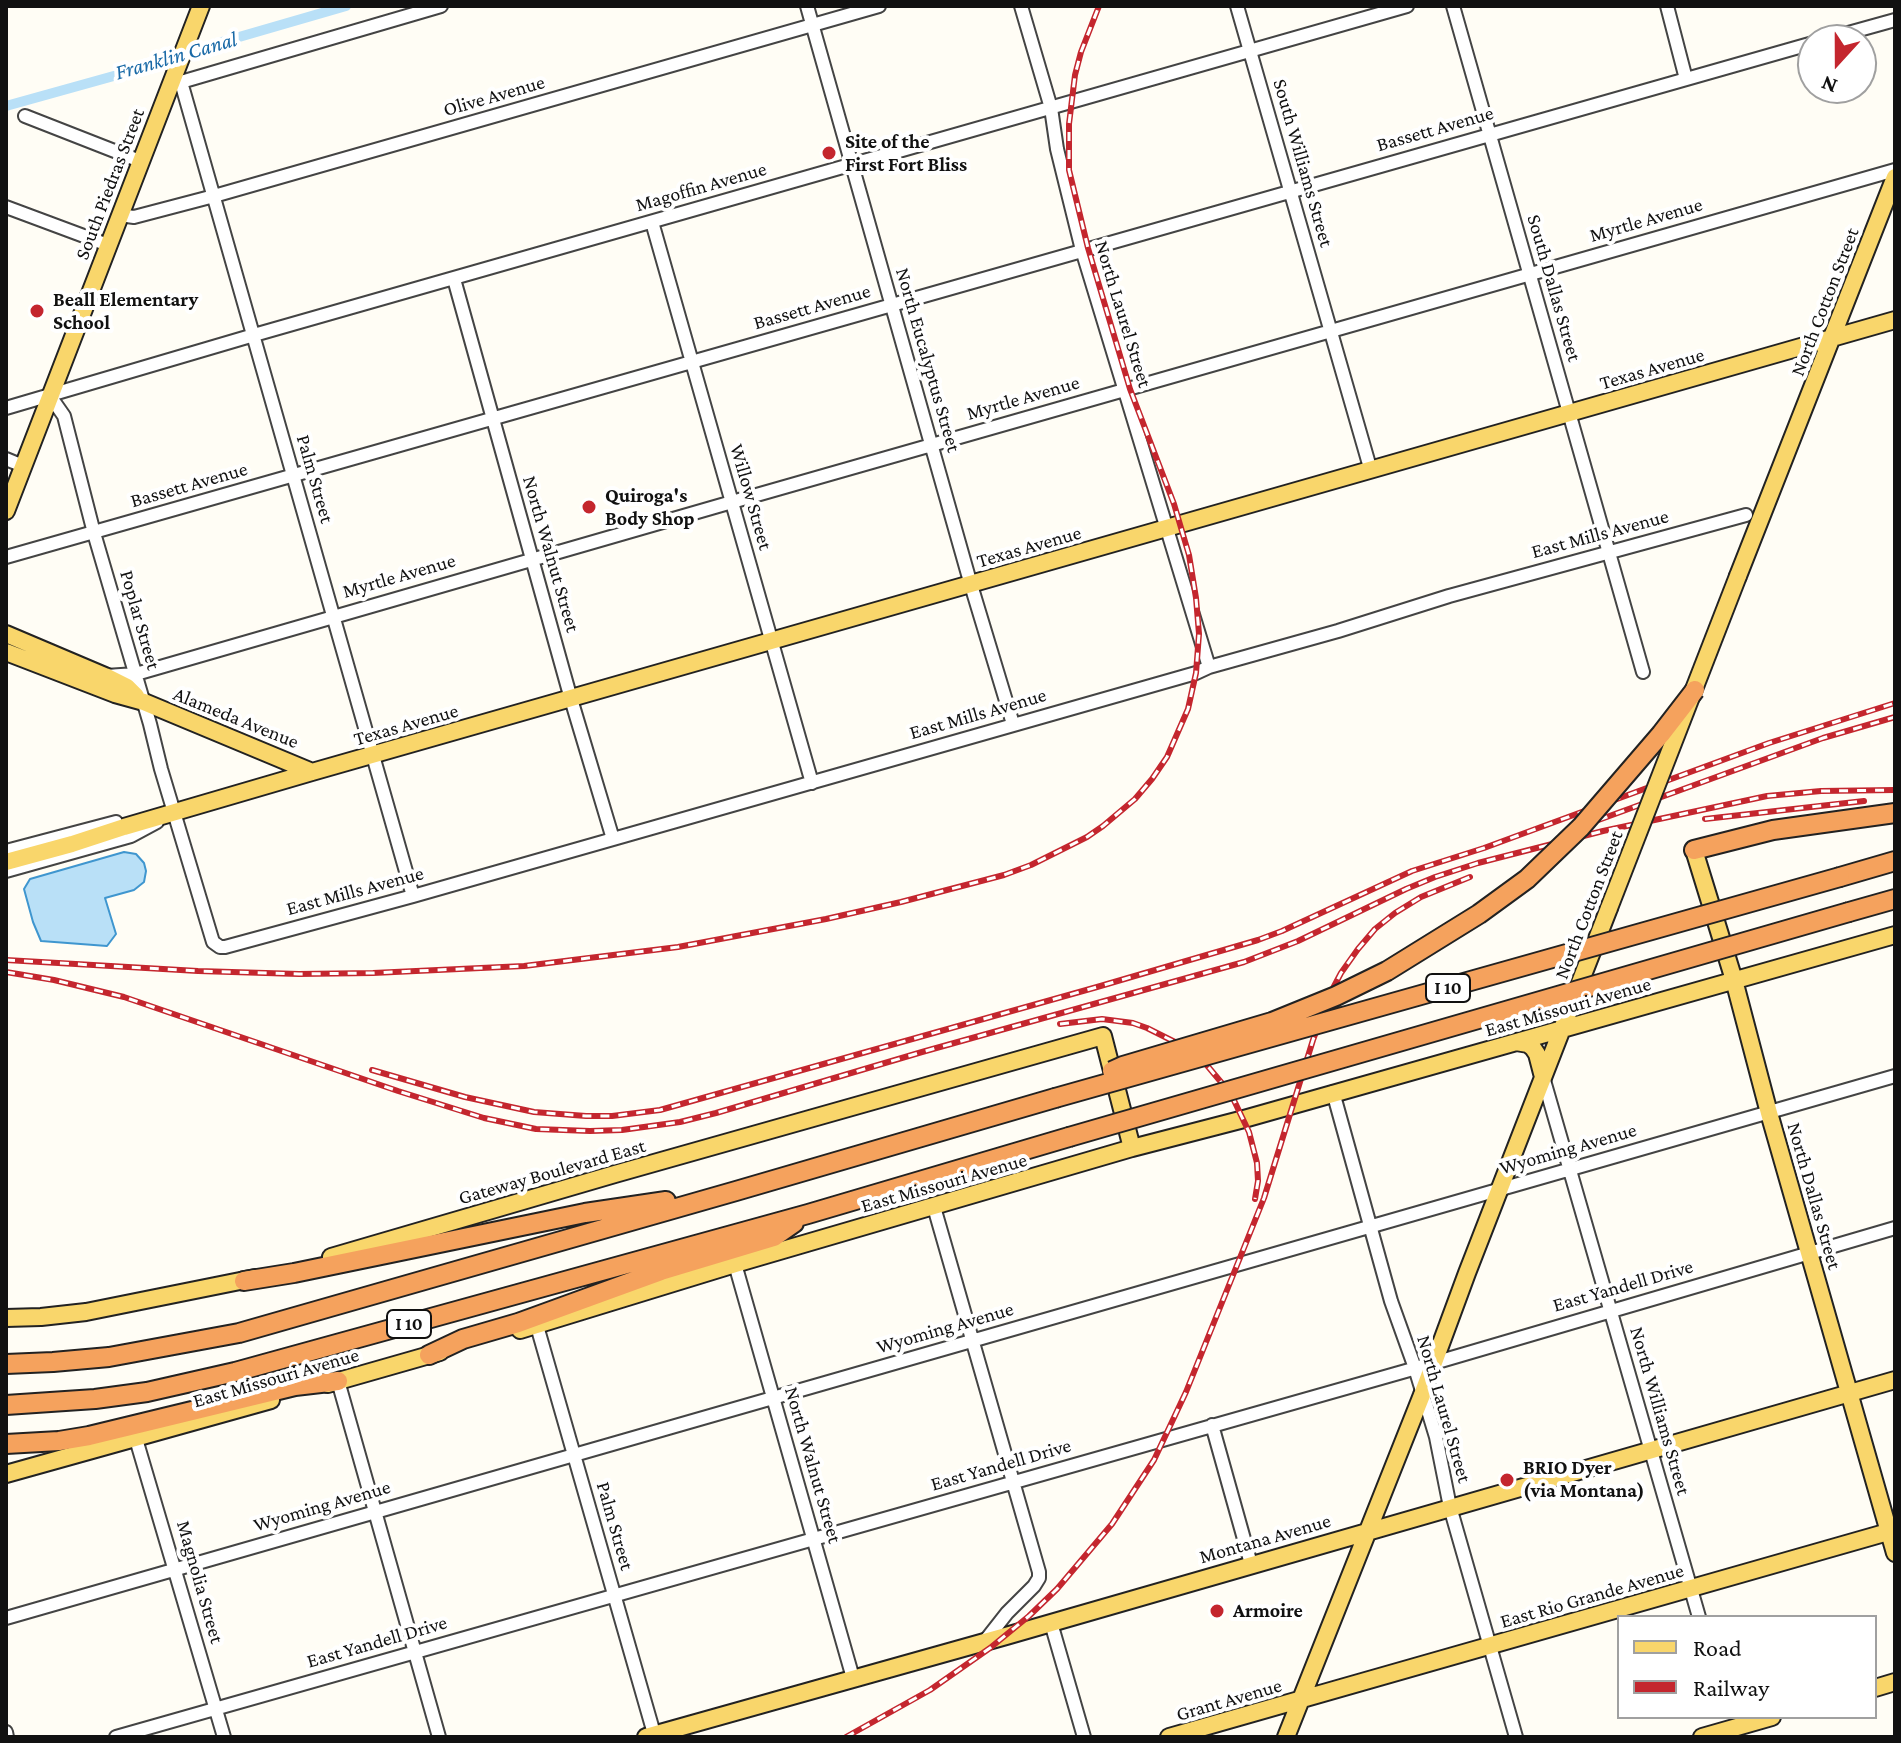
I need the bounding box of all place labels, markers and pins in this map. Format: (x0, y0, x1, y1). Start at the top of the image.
place label: Site of the First Fort Bliss (845, 130, 967, 177)
marker: Site of the First Fort Bliss (820, 144, 838, 162)
place label: Beall Elementary School (53, 288, 198, 335)
marker: Beall Elementary School (28, 302, 46, 320)
place label: Quiroga's Body Shop (605, 484, 695, 531)
marker: Quiroga's Body Shop (580, 498, 598, 516)
place label: BRIO Dyer (via Montana) (1523, 1456, 1645, 1503)
marker: BRIO Dyer (via Montana) (1498, 1471, 1516, 1489)
place label: Armoire (1233, 1599, 1303, 1623)
marker: Armoire (1208, 1602, 1226, 1620)

